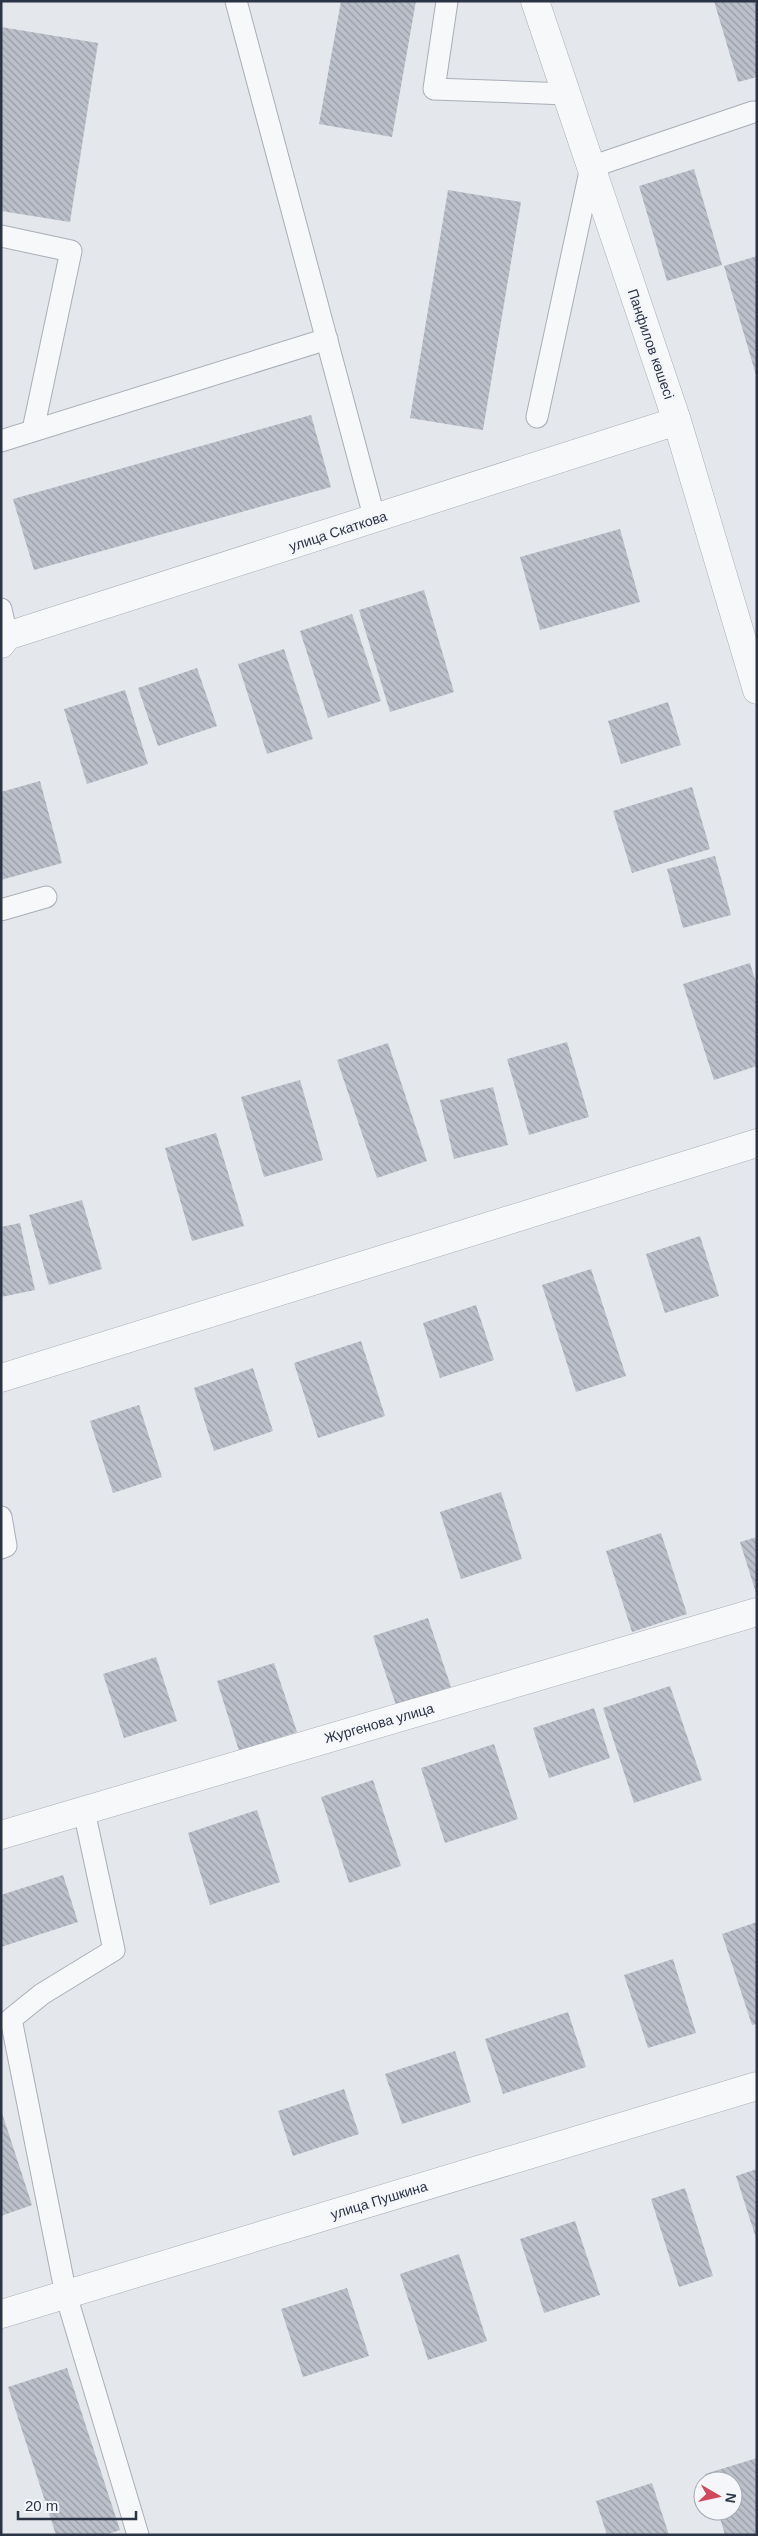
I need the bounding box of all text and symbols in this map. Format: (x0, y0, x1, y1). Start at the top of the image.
street label: Панфилов көшесі (625, 287, 677, 401)
street label: улица Скаткова (287, 508, 389, 554)
street label: Жургенова улица (323, 1700, 436, 1746)
street label: улица Пушкина (329, 2178, 429, 2222)
north arrow (693, 2471, 743, 2521)
scale bar (18, 2488, 135, 2520)
text: N (722, 2492, 740, 2504)
text: 20 m (25, 2497, 58, 2514)

